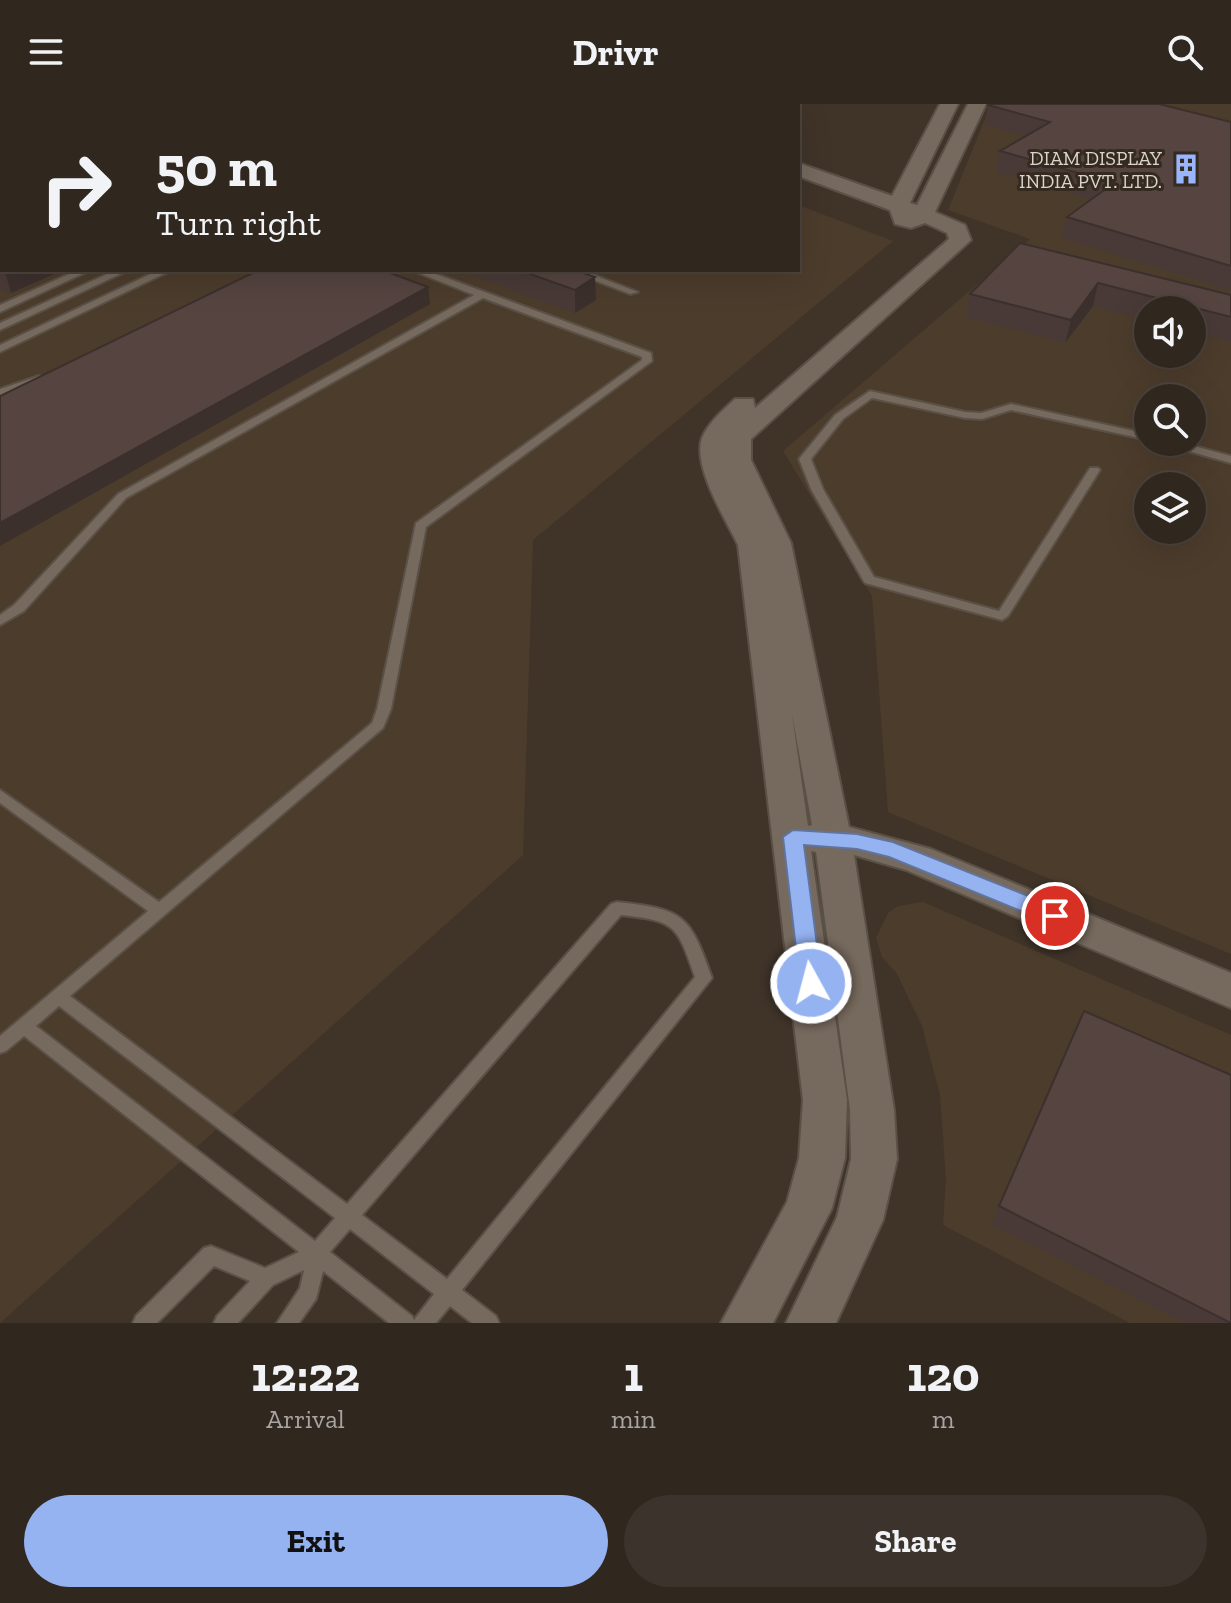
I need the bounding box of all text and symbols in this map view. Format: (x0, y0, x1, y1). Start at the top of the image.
icon: menu (24, 30, 68, 74)
icon: search (1163, 30, 1207, 74)
text: Drivr (572, 31, 659, 74)
text: 50 m (156, 133, 277, 200)
icon: right (24, 136, 128, 240)
place label: DIAM DISPLAY INDIA PVT. LTD. (1019, 146, 1163, 193)
building icon: DIAM DISPLAY INDIA PVT. LTD. (1169, 152, 1203, 186)
text: Turn right (156, 201, 321, 244)
map controls (1134, 296, 1206, 544)
button: sound (1134, 296, 1206, 368)
button: search (1134, 384, 1206, 456)
button: layers (1134, 472, 1206, 544)
pin (1021, 882, 1089, 950)
icon: arrive (1033, 894, 1077, 938)
position arrow (769, 941, 853, 1025)
text: 12:22 (251, 1346, 360, 1403)
text: 1 (624, 1346, 643, 1403)
text: 120 (907, 1346, 980, 1403)
text: Arrival (266, 1403, 345, 1435)
text: min (611, 1403, 656, 1435)
text: m (932, 1403, 955, 1435)
button: Exit (24, 1495, 608, 1587)
button: Share (624, 1495, 1207, 1587)

